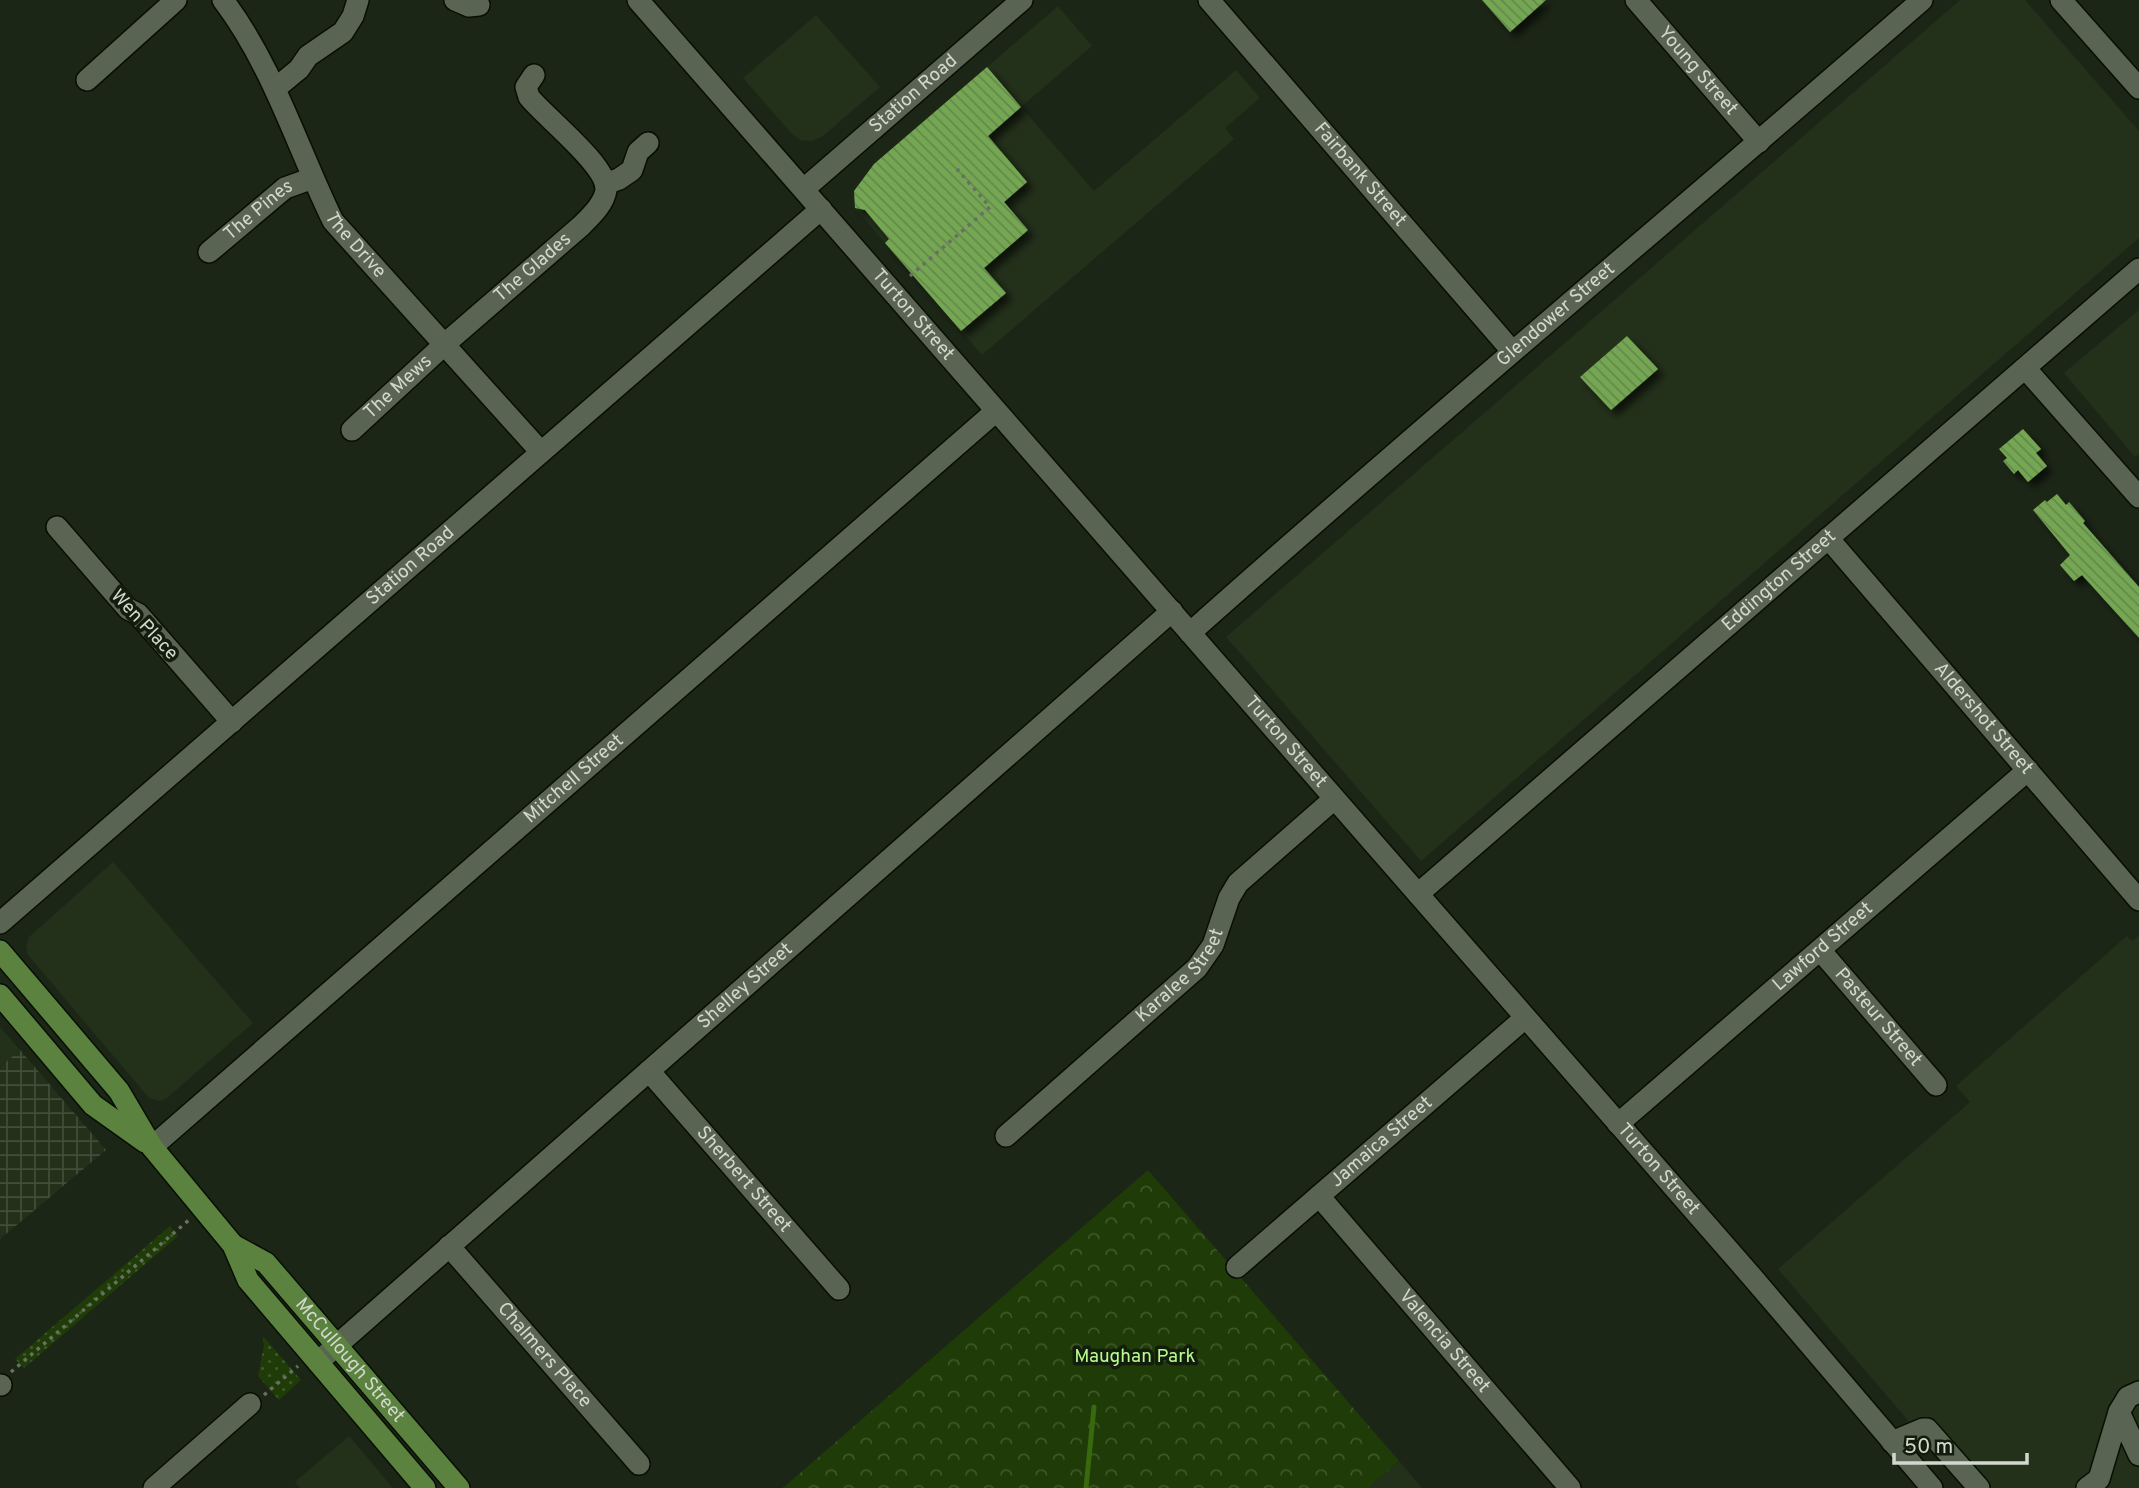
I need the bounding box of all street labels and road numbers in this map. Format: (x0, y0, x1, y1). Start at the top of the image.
street label: Young Street (1652, 21, 1743, 121)
street label: Station Road (864, 49, 963, 139)
street label: Fairbank Street (1308, 118, 1412, 232)
street label: The Pines (219, 174, 296, 246)
street label: The Drive (319, 208, 391, 284)
street label: The Glades (489, 228, 577, 308)
street label: Glendower Street (1492, 257, 1620, 372)
street label: Turton Street (866, 264, 959, 366)
street label: The Mews (359, 350, 437, 425)
street label: Station Road (361, 521, 460, 611)
street label: Eddington Street (1717, 525, 1841, 637)
street label: Wen Place (105, 585, 183, 665)
street label: Aldershot Street (1928, 657, 2038, 780)
street label: Turton Street (1239, 691, 1332, 793)
street label: Mitchell Street (519, 729, 629, 829)
street label: Lawford Street (1768, 897, 1878, 997)
street label: Karalee Street (1131, 925, 1230, 1028)
street label: Shelley Street (693, 938, 798, 1035)
street label: Pasteur Street (1829, 963, 1927, 1072)
street label: Jamaica Street (1325, 1091, 1438, 1193)
street label: Turton Street (1612, 1119, 1705, 1220)
street label: Sherbert Street (691, 1121, 796, 1238)
street label: Valencia Street (1393, 1285, 1495, 1398)
street label: McCullough Street (289, 1293, 410, 1428)
street label: Chalmers Place (492, 1297, 597, 1413)

